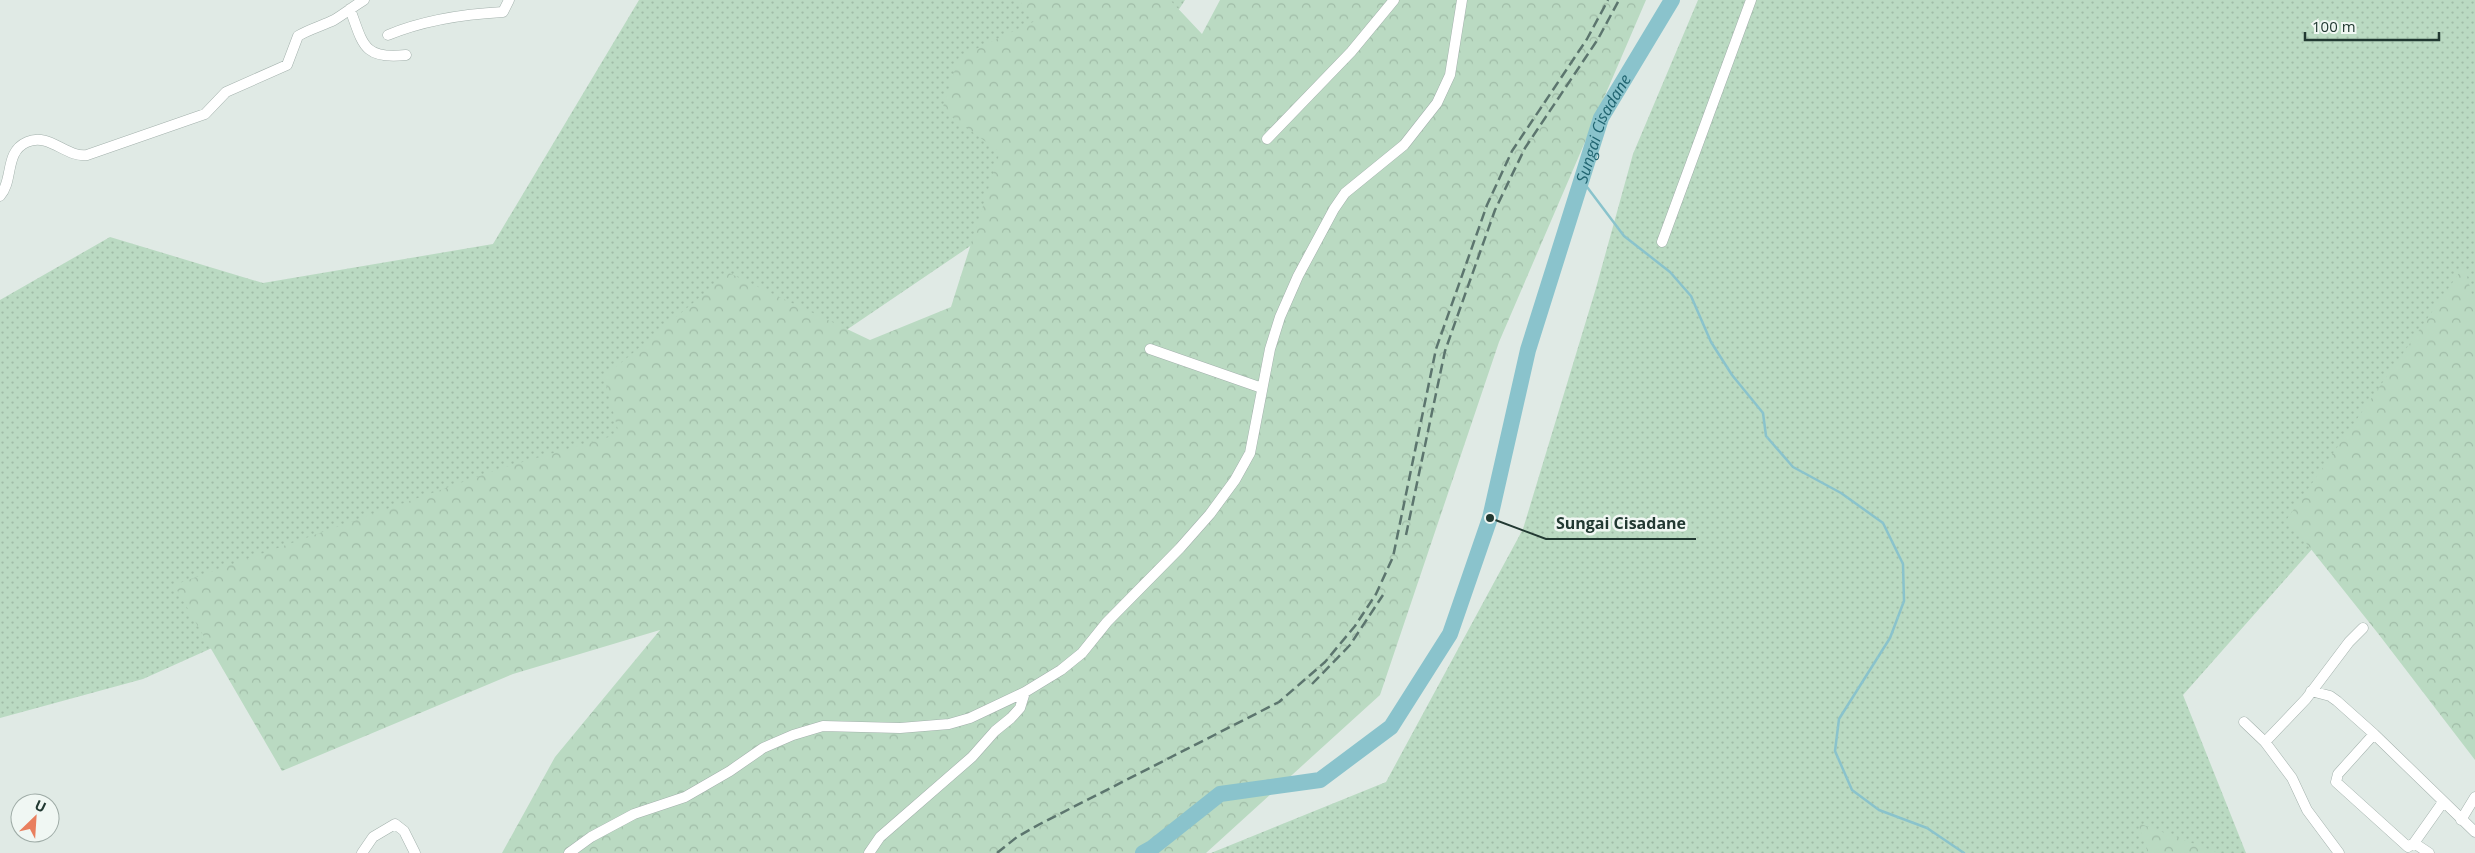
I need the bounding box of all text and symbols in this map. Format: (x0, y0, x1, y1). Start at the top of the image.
scale bar (2305, 10, 2439, 42)
text: 100 m (2312, 16, 2356, 36)
water label: Sungai Cisadane (1570, 70, 1636, 186)
callout: Sungai Cisadane (1546, 508, 1696, 539)
text: Sungai Cisadane (1556, 512, 1686, 534)
north arrow (10, 793, 60, 843)
text: U (32, 795, 50, 817)

